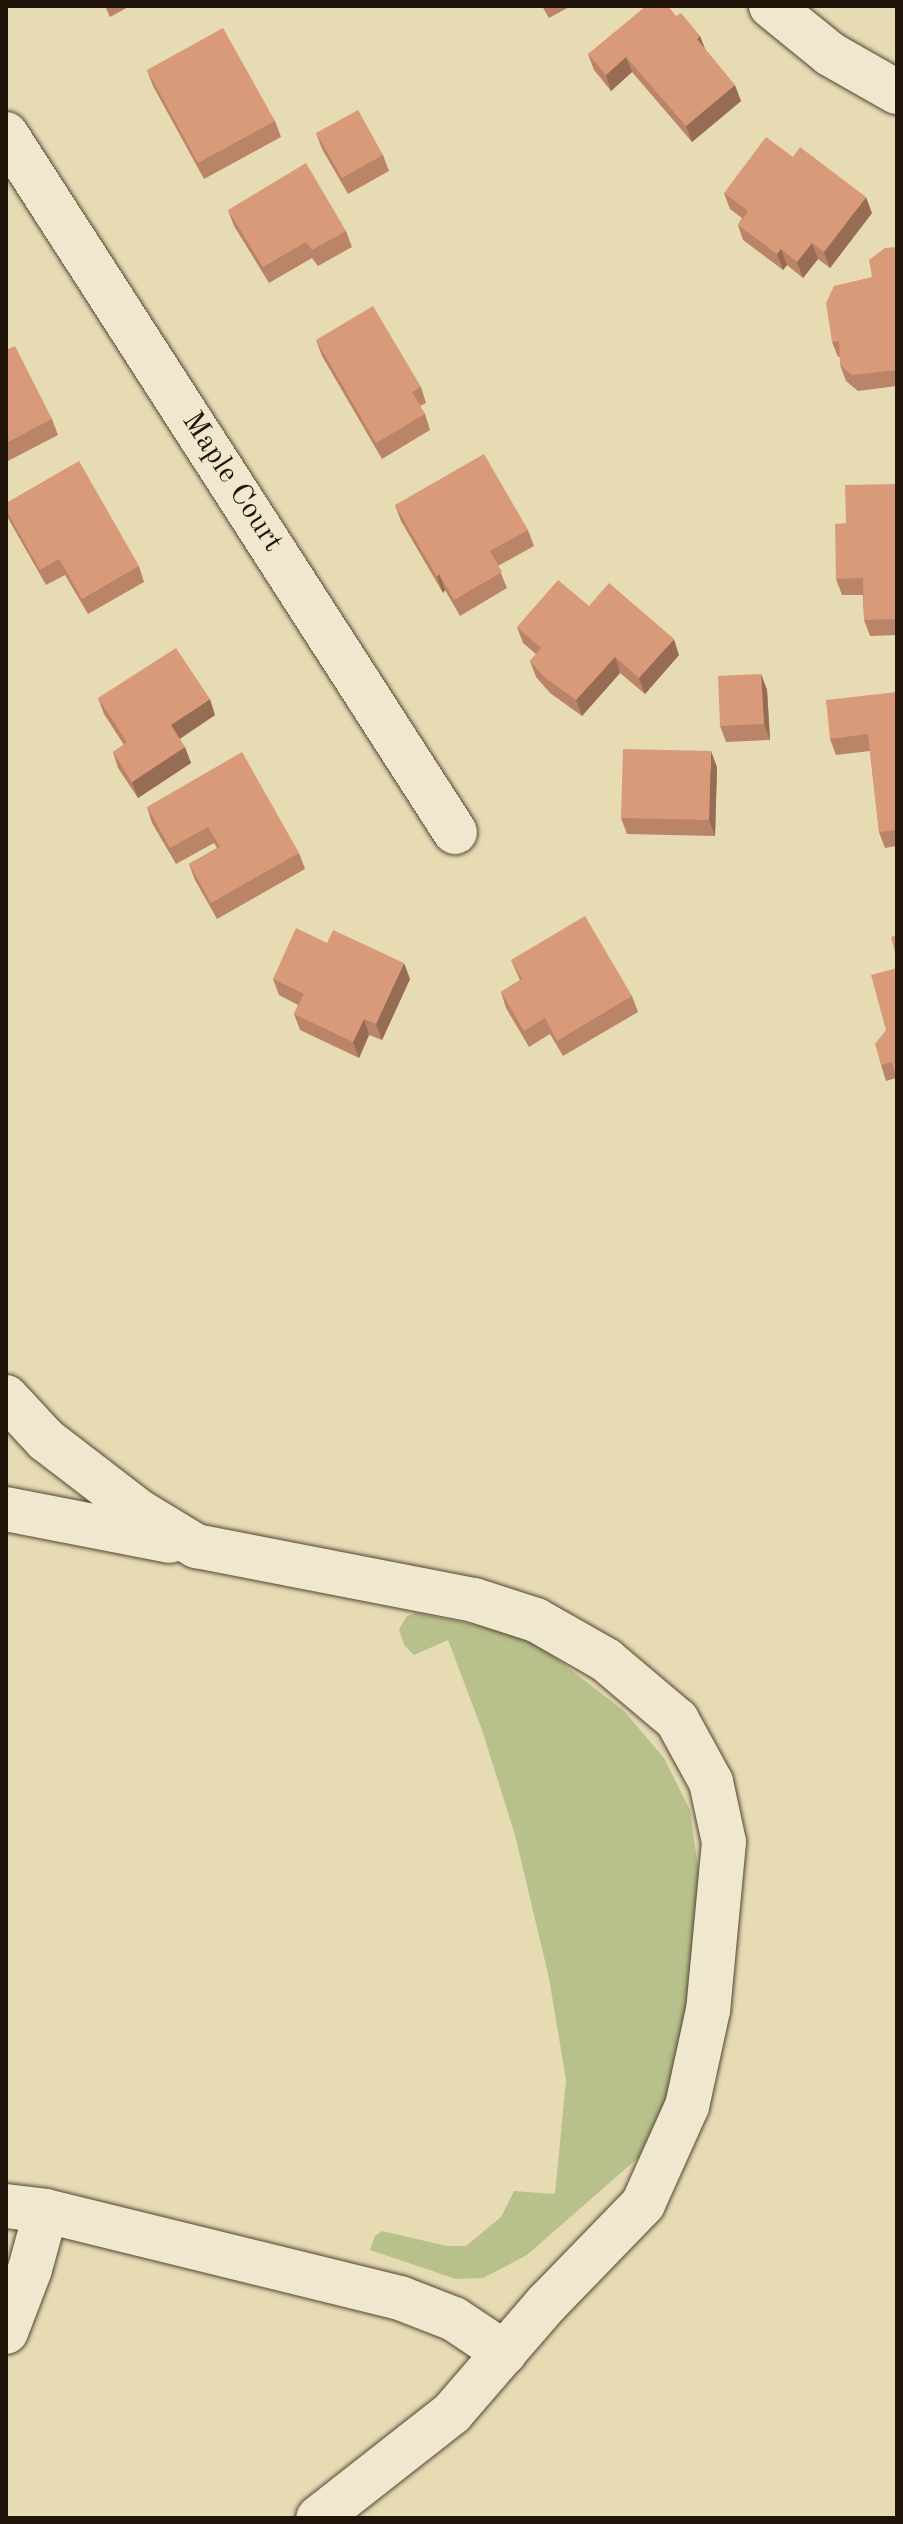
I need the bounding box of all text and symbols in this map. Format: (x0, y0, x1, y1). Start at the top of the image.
street label: Maple Court (173, 405, 291, 559)

